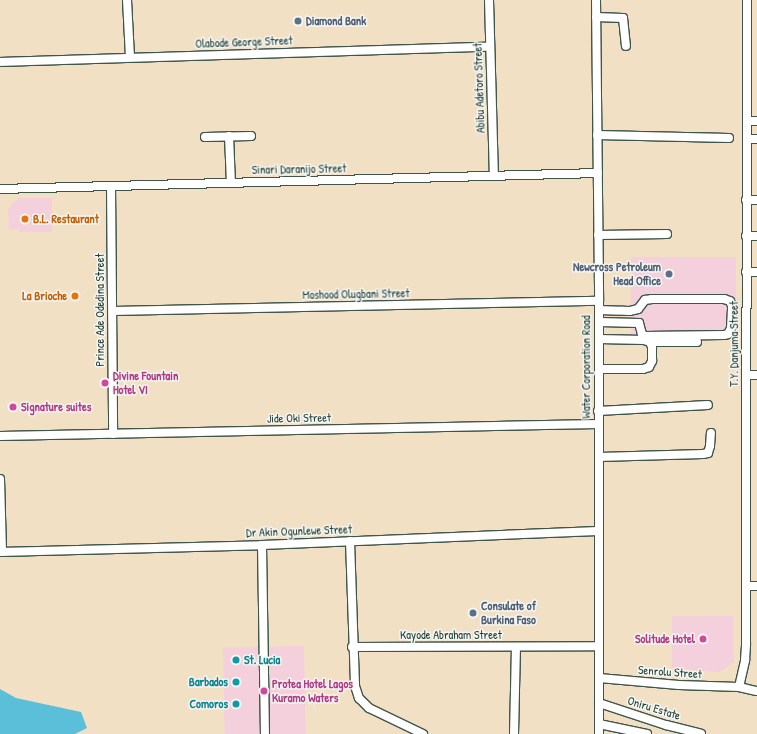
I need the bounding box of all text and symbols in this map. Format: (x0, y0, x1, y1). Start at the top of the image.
place label: Diamond Bank (306, 14, 366, 28)
marker: Diamond Bank (293, 16, 303, 26)
street label: Olabode George Street (195, 33, 293, 51)
street label: Abibu Adetoro Street (470, 43, 488, 133)
street label: Sinari Daranijo Street (252, 161, 346, 177)
place label: B.L. Restaurant (33, 212, 99, 226)
marker: B.L. Restaurant (20, 214, 30, 224)
street label: Prince Ade Odedina Street (93, 253, 107, 367)
place label: Newcross Petroleum Head Office (573, 260, 661, 288)
marker: Newcross Petroleum Head Office (664, 269, 674, 279)
street label: Moshood Olugbani Street (302, 286, 410, 302)
place label: La Brioche (22, 289, 67, 303)
marker: La Brioche (70, 291, 80, 301)
street label: T.Y. Danjuma Street (727, 301, 741, 387)
street label: Water Corporation Road (579, 315, 593, 419)
place label: Divine Fountain Hotel VI (113, 369, 178, 397)
marker: Divine Fountain Hotel VI (100, 378, 110, 388)
place label: Signature suites (21, 400, 91, 414)
marker: Signature suites (8, 402, 18, 412)
street label: Jide Oki Street (267, 410, 331, 426)
street label: Dr Akin Ogunlewe Street (246, 522, 352, 540)
place label: Consulate of Burkina Faso (481, 599, 536, 627)
marker: Consulate of Burkina Faso (468, 608, 478, 618)
street label: Kayode Abraham Street (400, 628, 502, 642)
place label: Solitude Hotel (635, 632, 695, 646)
marker: Solitude Hotel (698, 634, 708, 644)
place label: St. Lucia (244, 653, 280, 667)
marker: St. Lucia (231, 655, 241, 665)
street label: Senrolu Street (638, 663, 702, 681)
place label: Barbados (189, 675, 228, 689)
marker: Barbados (231, 677, 241, 687)
place label: Protea Hotel Lagos Kuramo Waters (272, 677, 353, 705)
marker: Protea Hotel Lagos Kuramo Waters (259, 686, 269, 696)
street label: Oniru Estate (626, 693, 682, 723)
place label: Comoros (190, 697, 228, 711)
marker: Comoros (231, 699, 241, 709)

